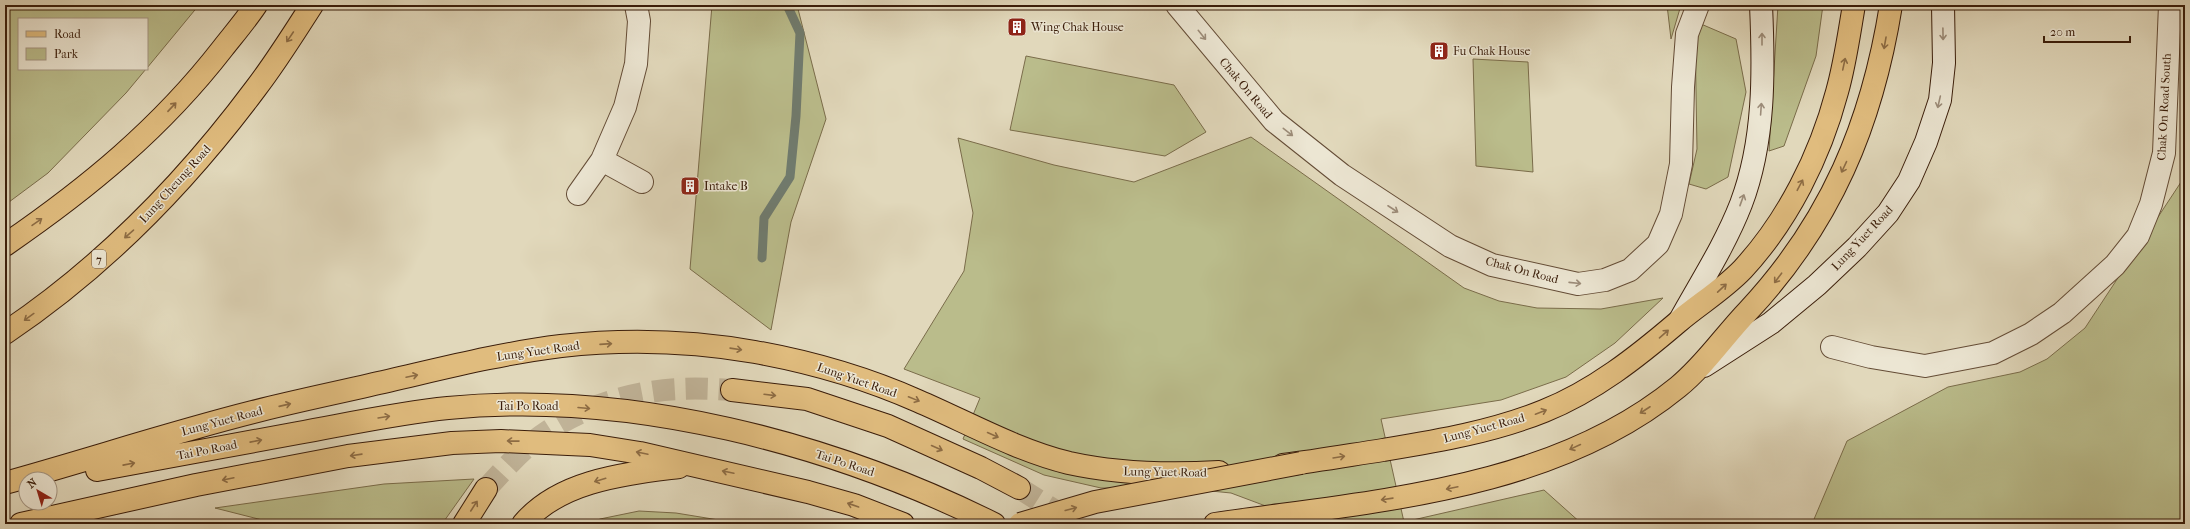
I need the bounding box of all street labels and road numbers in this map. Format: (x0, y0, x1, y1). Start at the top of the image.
street label: Chak On Road South (2154, 53, 2174, 161)
street label: Chak On Road (1217, 55, 1276, 122)
street label: Lung Cheung Road (136, 142, 214, 226)
street label: Lung Yuet Road (1828, 202, 1896, 273)
road number: 7 (92, 250, 106, 268)
street label: Chak On Road (1484, 254, 1560, 287)
street label: Lung Yuet Road (496, 338, 581, 364)
street label: Lung Yuet Road (815, 360, 899, 400)
street label: Tai Po Road (497, 399, 559, 413)
street label: Lung Yuet Road (180, 403, 265, 439)
street label: Lung Yuet Road (1442, 410, 1527, 446)
street label: Tai Po Road (176, 437, 239, 463)
street label: Tai Po Road (814, 447, 877, 479)
street label: Lung Yuet Road (1123, 464, 1207, 480)

